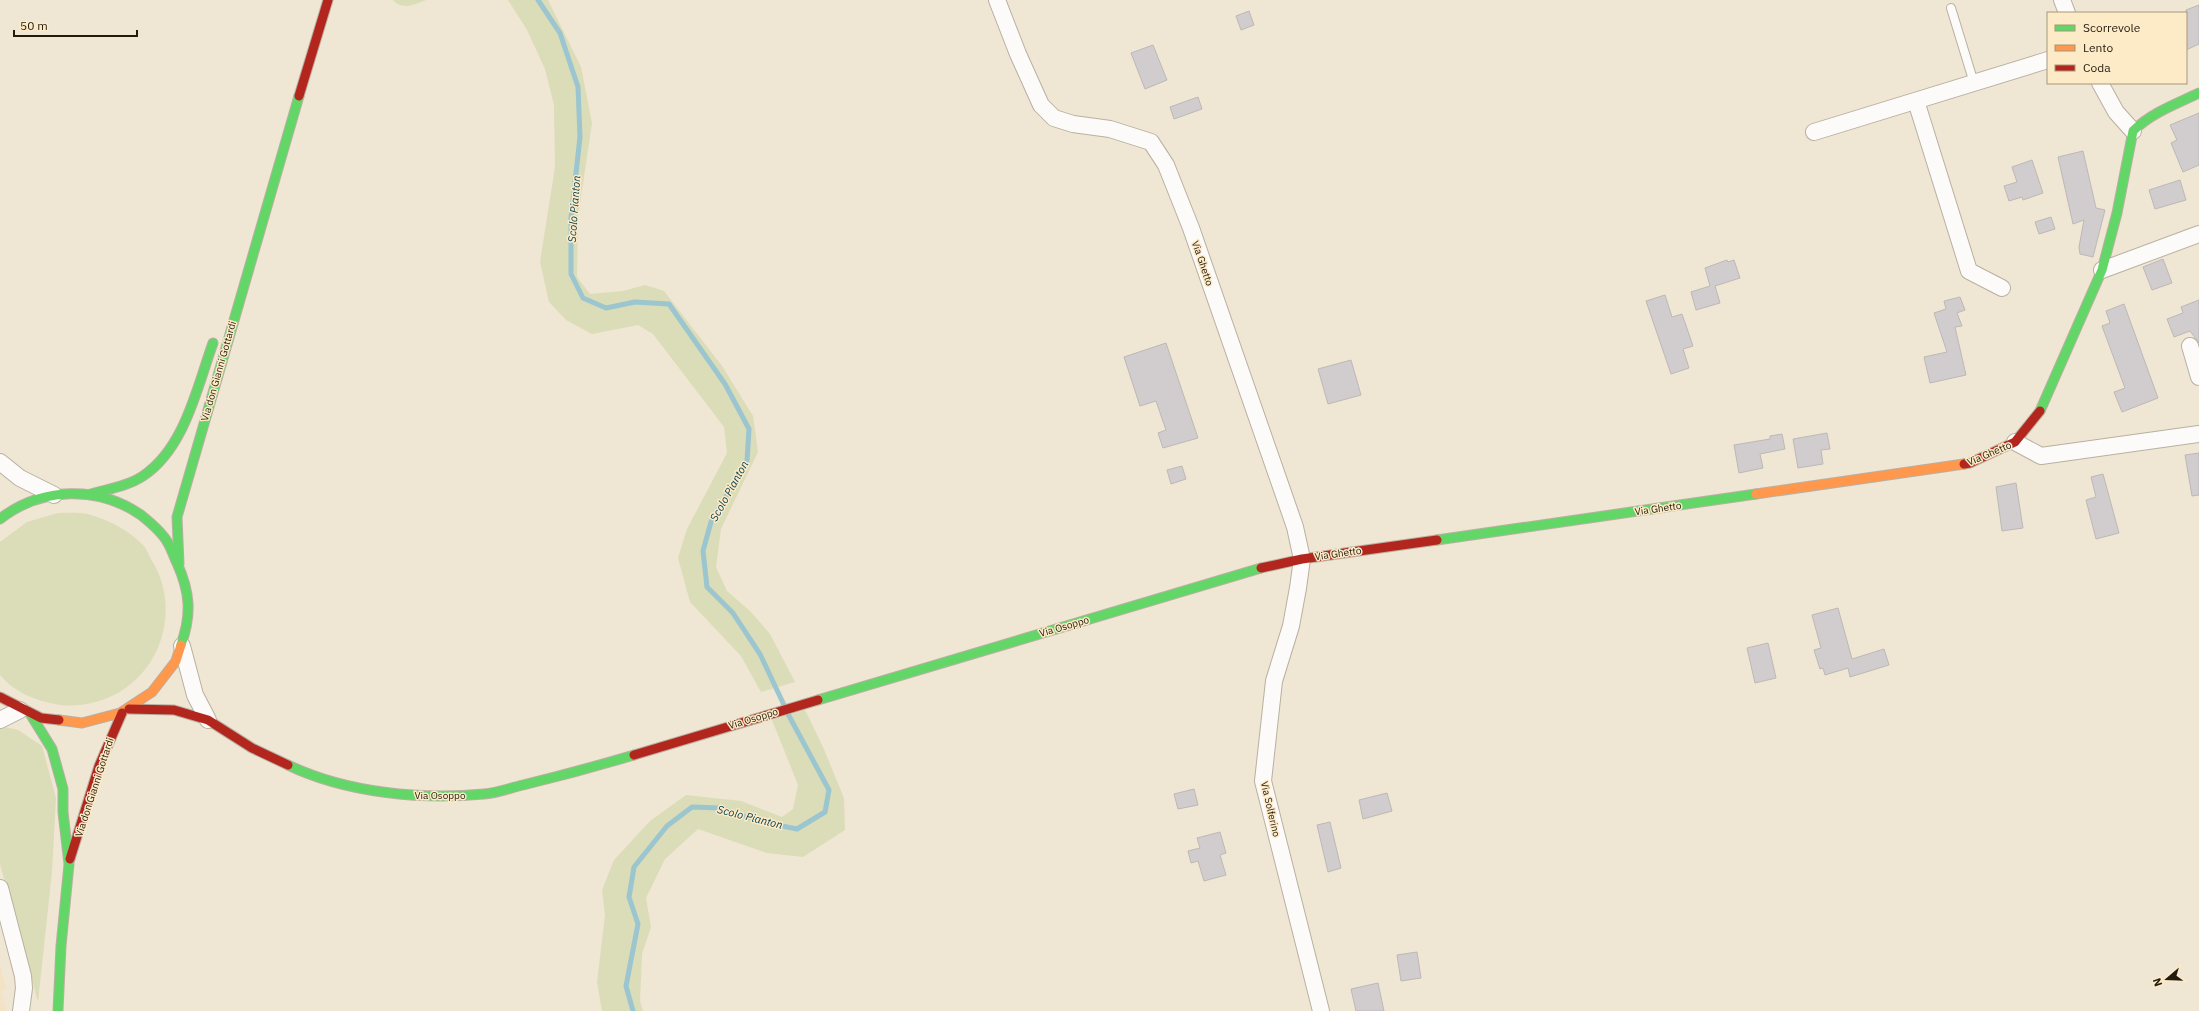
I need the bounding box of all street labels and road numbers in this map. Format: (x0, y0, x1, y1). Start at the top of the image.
street label: Via Ghetto (1189, 239, 1216, 288)
street label: Via don Gianni Gottardi (198, 320, 239, 423)
street label: Via Ghetto (1965, 438, 2014, 469)
street label: Via Ghetto (1634, 499, 1683, 518)
street label: Via Ghetto (1314, 544, 1363, 563)
street label: Via Osoppo (1038, 613, 1091, 640)
street label: Via Osoppo (727, 705, 780, 732)
street label: Via don Gianni Gottardi (72, 736, 117, 838)
street label: Via Solferino (1258, 780, 1283, 839)
street label: Via Osoppo (414, 789, 466, 802)

